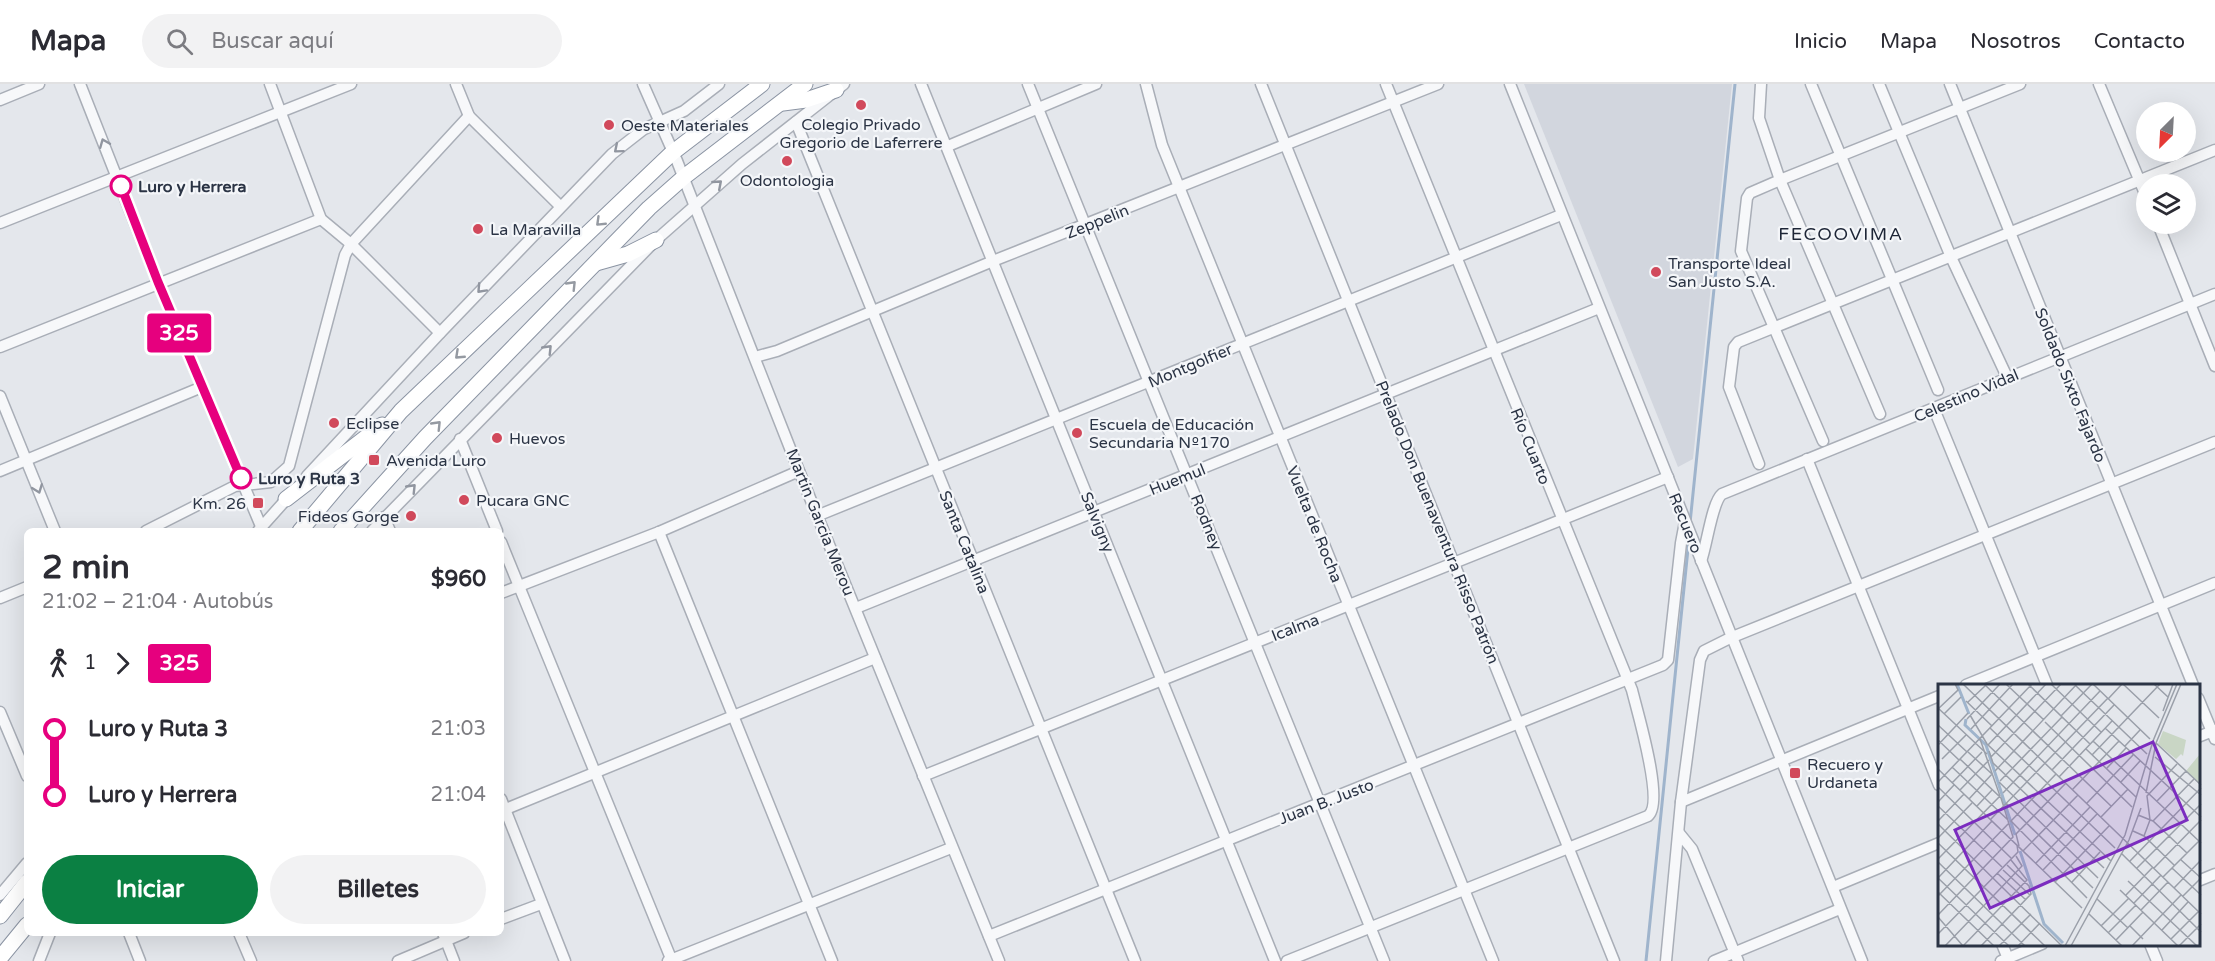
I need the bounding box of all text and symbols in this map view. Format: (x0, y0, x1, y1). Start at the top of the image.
search box (142, 14, 562, 68)
text: Mapa (30, 24, 106, 58)
icon: search (163, 25, 196, 58)
text: Buscar aquí (211, 28, 334, 54)
text: Inicio (1794, 29, 1847, 54)
text: Mapa (1880, 29, 1937, 54)
text: Nosotros (1970, 29, 2061, 54)
text: Contacto (2094, 29, 2185, 54)
marker: Colegio Privado Gregorio de Laferrere (854, 98, 868, 112)
north arrow (2136, 102, 2196, 162)
map controls (2136, 102, 2196, 234)
place label: Colegio Privado Gregorio de Laferrere (780, 115, 942, 153)
place label: Oeste Materiales (621, 116, 749, 136)
marker: Oeste Materiales (602, 118, 616, 132)
one-way arrow (99, 138, 111, 149)
one-way arrow (614, 142, 625, 153)
marker: Odontologia (780, 154, 794, 168)
place label: Odontologia (740, 171, 834, 191)
button: layers (2136, 174, 2196, 234)
marker: Luro y Herrera (110, 175, 132, 197)
place label: Luro y Herrera (138, 177, 247, 197)
one-way arrow (712, 181, 723, 192)
street label: Zeppelin (1063, 200, 1132, 244)
one-way arrow (596, 215, 606, 226)
place label: La Maravilla (490, 220, 581, 240)
marker: La Maravilla (471, 222, 485, 236)
district label: FECOOVIMA (1778, 223, 1904, 245)
place label: Transporte Ideal San Justo S.A. (1668, 254, 1791, 292)
marker: Transporte Ideal San Justo S.A. (1649, 265, 1663, 279)
one-way arrow (478, 281, 489, 292)
one-way arrow (565, 281, 576, 291)
street label: Soldado Sixto Fajardo (2030, 305, 2110, 466)
line badge: 325 (144, 314, 213, 352)
text: 325 (159, 321, 199, 346)
street label: Montgolfier (1145, 339, 1236, 393)
one-way arrow (541, 345, 552, 355)
one-way arrow (455, 348, 466, 359)
street label: Celestino Vidal (1911, 365, 2022, 427)
street label: Prelado Don Buenaventura Risso Patrón (1371, 378, 1503, 667)
street label: Río Cuarto (1506, 405, 1554, 488)
place label: Eclipse (346, 414, 399, 434)
place label: Escuela de Educación Secundaria Nº170 (1089, 415, 1254, 453)
marker: Eclipse (327, 416, 341, 430)
one-way arrow (430, 422, 441, 432)
marker: Escuela de Educación Secundaria Nº170 (1070, 426, 1084, 440)
place label: Huevos (509, 429, 565, 449)
marker: Huevos (490, 431, 504, 445)
street label: Martín García Merou (781, 446, 859, 599)
place label: Avenida Luro (386, 451, 486, 471)
marker: Avenida Luro (367, 453, 381, 467)
street label: Huemul (1146, 460, 1208, 500)
street label: Vuelta de Rocha (1282, 463, 1347, 586)
marker: Luro y Ruta 3 (230, 467, 252, 489)
place label: Luro y Ruta 3 (258, 469, 360, 489)
one-way arrow (31, 482, 43, 493)
one-way arrow (405, 485, 416, 495)
street label: Santa Catalina (934, 488, 994, 597)
street label: Salvigny (1076, 489, 1118, 556)
street label: Recuero (1664, 490, 1706, 557)
place label: Pucara GNC (476, 491, 569, 511)
street label: Rodney (1186, 491, 1226, 554)
marker: Pucara GNC (457, 493, 471, 507)
place label: Km. 26 (192, 494, 246, 514)
marker: Km. 26 (251, 496, 265, 510)
place label: Fideos Gorge (298, 507, 399, 527)
marker: Fideos Gorge (404, 509, 418, 523)
text: 2 min (42, 548, 130, 587)
text: $960 (431, 566, 486, 592)
text: 21:02 – 21:04 · Autobús (42, 590, 273, 614)
street label: Icalma (1269, 610, 1322, 646)
icon: walk (42, 647, 75, 680)
icon: forward (106, 647, 139, 680)
text: 1 (84, 651, 97, 675)
text: 325 (160, 651, 199, 676)
inset map (1938, 684, 2200, 946)
text: Luro y Ruta 3 (88, 716, 228, 742)
text: 21:03 (431, 717, 486, 741)
place label: Recuero y Urdaneta (1807, 755, 1884, 793)
marker: Recuero y Urdaneta (1788, 766, 1802, 780)
street label: Juan B. Justo (1276, 775, 1377, 829)
text: Luro y Herrera (88, 782, 237, 808)
text: 21:04 (431, 783, 486, 807)
button: Iniciar (42, 855, 258, 924)
button: Billetes (270, 855, 486, 924)

